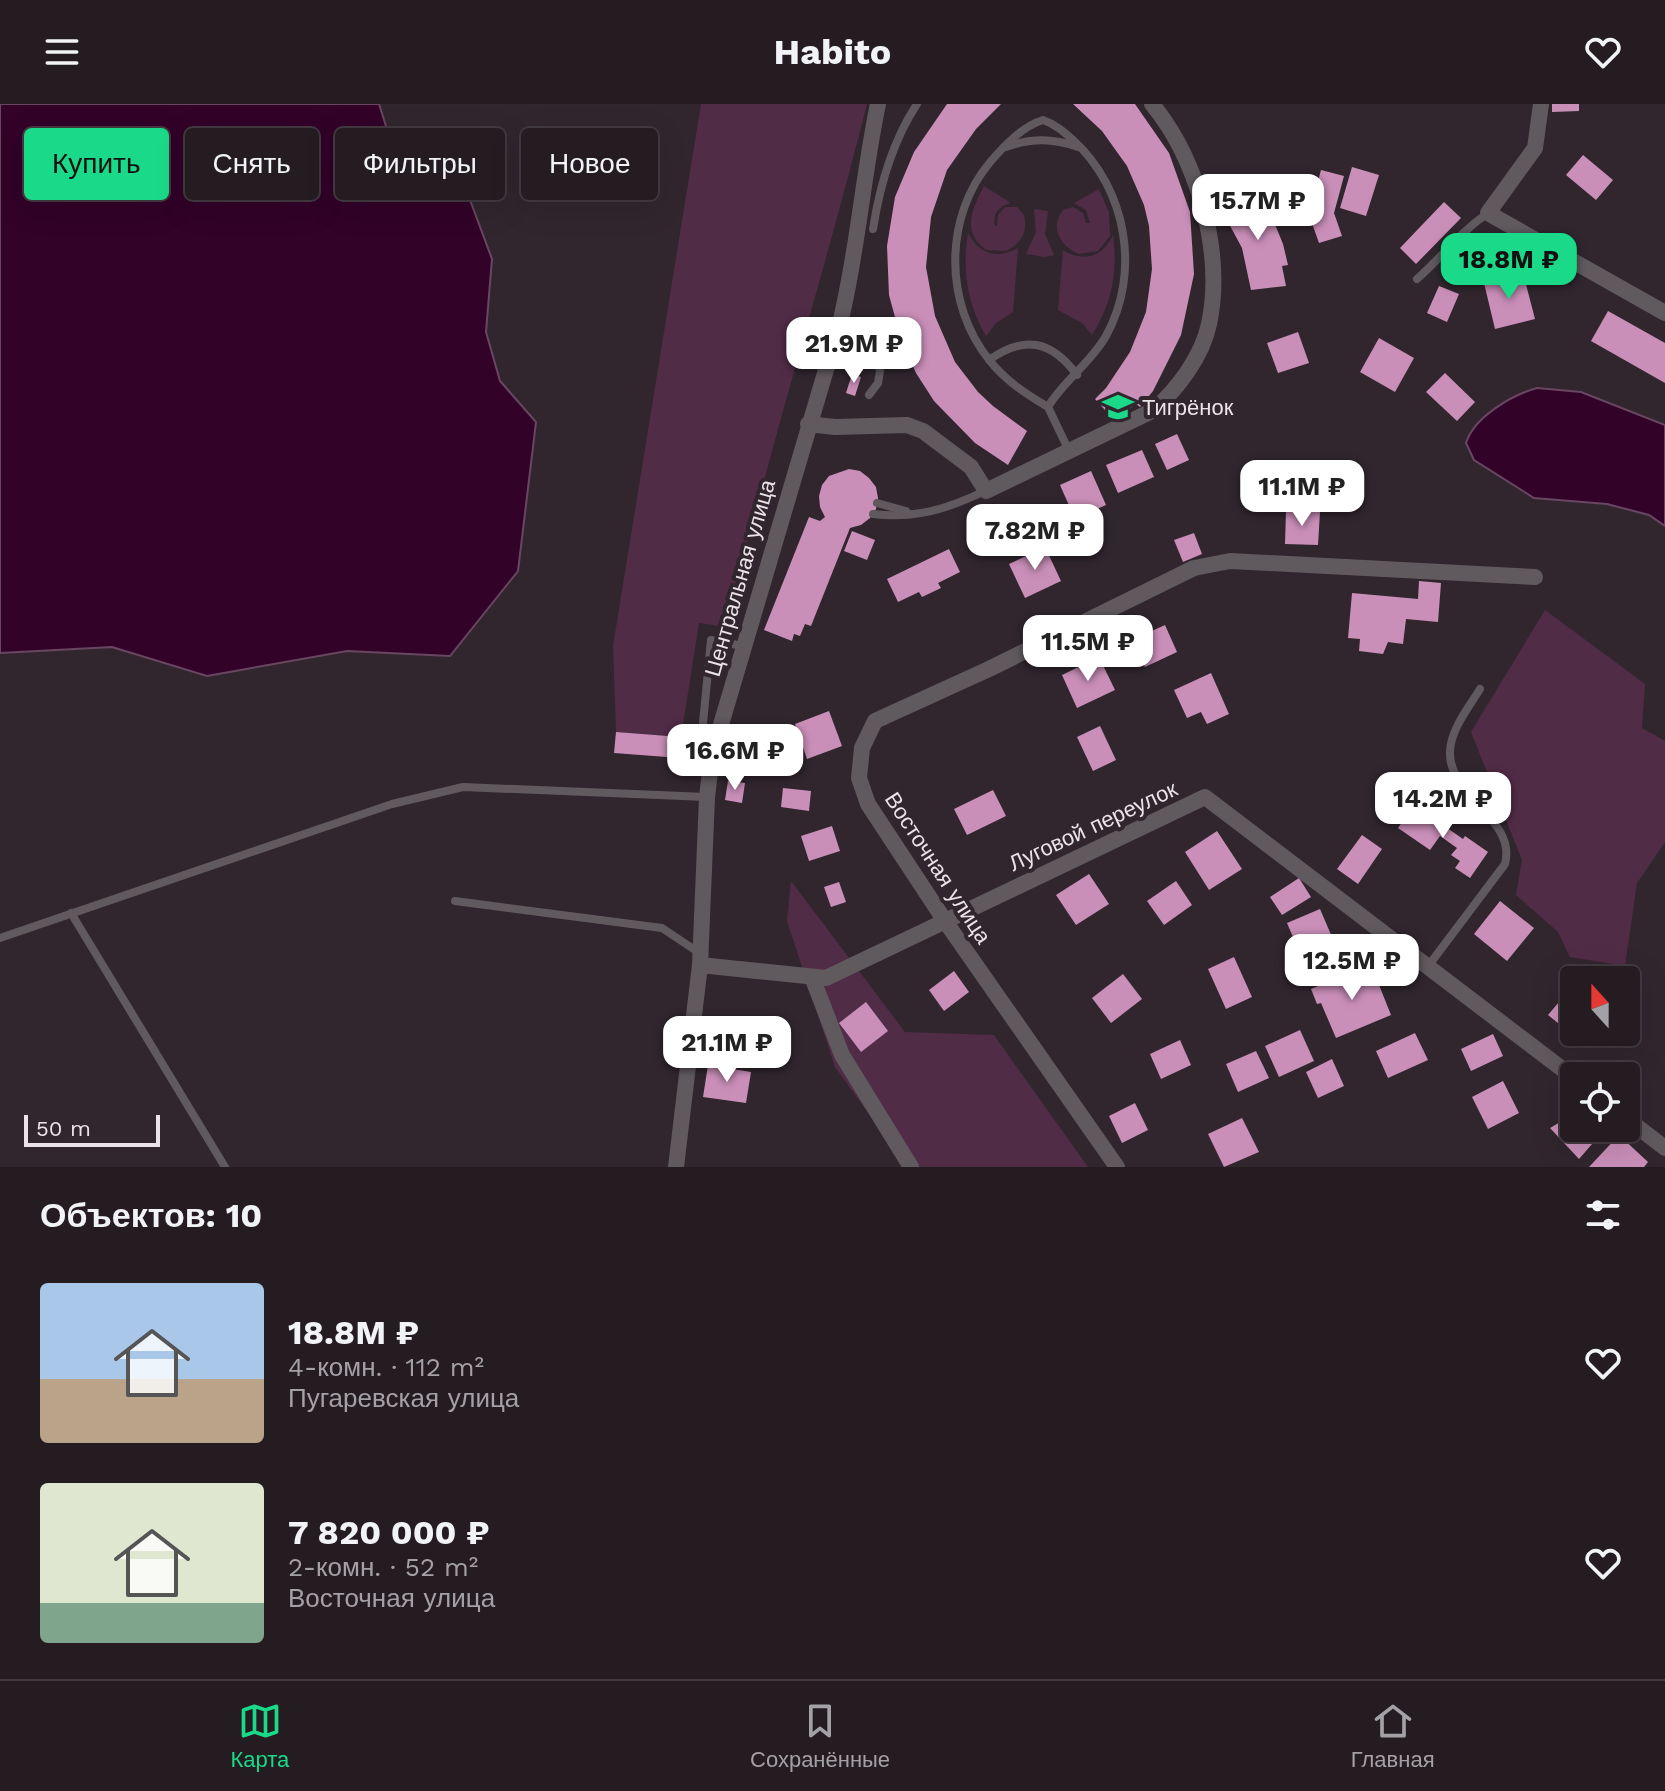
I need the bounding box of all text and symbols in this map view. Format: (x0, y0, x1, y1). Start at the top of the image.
icon: menu (40, 30, 84, 74)
icon: heart (1581, 30, 1625, 74)
text: Habito (774, 31, 891, 73)
chip: Купить (24, 128, 169, 200)
chip: Снять (185, 128, 319, 200)
chip: Фильтры (335, 128, 505, 200)
chip: Новое (521, 128, 658, 200)
pin: 15.7M ₽ (1184, 174, 1332, 242)
text: 15.7M ₽ (1210, 185, 1306, 215)
pin: 18.8M ₽ (1435, 233, 1583, 301)
text: 18.8M ₽ (1459, 244, 1559, 274)
pin: 21.9M ₽ (780, 317, 928, 385)
text: 21.9M ₽ (804, 328, 904, 358)
school or university icon: Тигрёнок (1101, 390, 1135, 424)
place label: Тигрёнок (1142, 395, 1234, 420)
pin: 11.1M ₽ (1228, 460, 1376, 528)
text: 11.1M ₽ (1258, 471, 1346, 501)
street label: Центральная улица (700, 476, 780, 679)
pin: 7.82M ₽ (961, 504, 1109, 572)
text: 7.82M ₽ (984, 515, 1086, 545)
pin: 11.5M ₽ (1014, 615, 1162, 683)
text: 11.5M ₽ (1041, 626, 1135, 656)
pin: 16.6M ₽ (661, 724, 809, 792)
text: 16.6M ₽ (685, 735, 785, 765)
pin: 14.2M ₽ (1369, 772, 1517, 840)
street label: Луговой переулок (1005, 776, 1181, 876)
text: 14.2M ₽ (1393, 783, 1493, 813)
street label: Восточная улица (880, 788, 997, 949)
pin: 12.5M ₽ (1278, 934, 1426, 1002)
text: 12.5M ₽ (1303, 945, 1401, 975)
north arrow (1560, 966, 1640, 1046)
map controls (1560, 966, 1640, 1142)
pin: 21.1M ₽ (653, 1016, 801, 1084)
text: 21.1M ₽ (681, 1027, 773, 1057)
button: locate (1560, 1062, 1640, 1142)
scale bar (24, 1111, 160, 1147)
text: 50 m (36, 1116, 91, 1141)
icon: filters (1581, 1193, 1625, 1237)
text: Объектов: 10 (40, 1195, 262, 1235)
text: 18.8M ₽ (288, 1312, 419, 1352)
icon: home (104, 1315, 200, 1411)
icon: heart (1581, 1341, 1625, 1385)
text: 4-комн. · 112 m² (288, 1352, 484, 1382)
text: Пугаревская улица (288, 1383, 519, 1413)
text: 7 820 000 ₽ (288, 1512, 490, 1552)
icon: home (104, 1515, 200, 1611)
icon: heart (1581, 1541, 1625, 1585)
text: 2-комн. · 52 m² (288, 1552, 478, 1582)
text: Восточная улица (288, 1583, 495, 1613)
tab: Карта (230, 1699, 289, 1773)
tab: Сохранённые (750, 1699, 890, 1773)
tab: Главная (1351, 1699, 1435, 1773)

